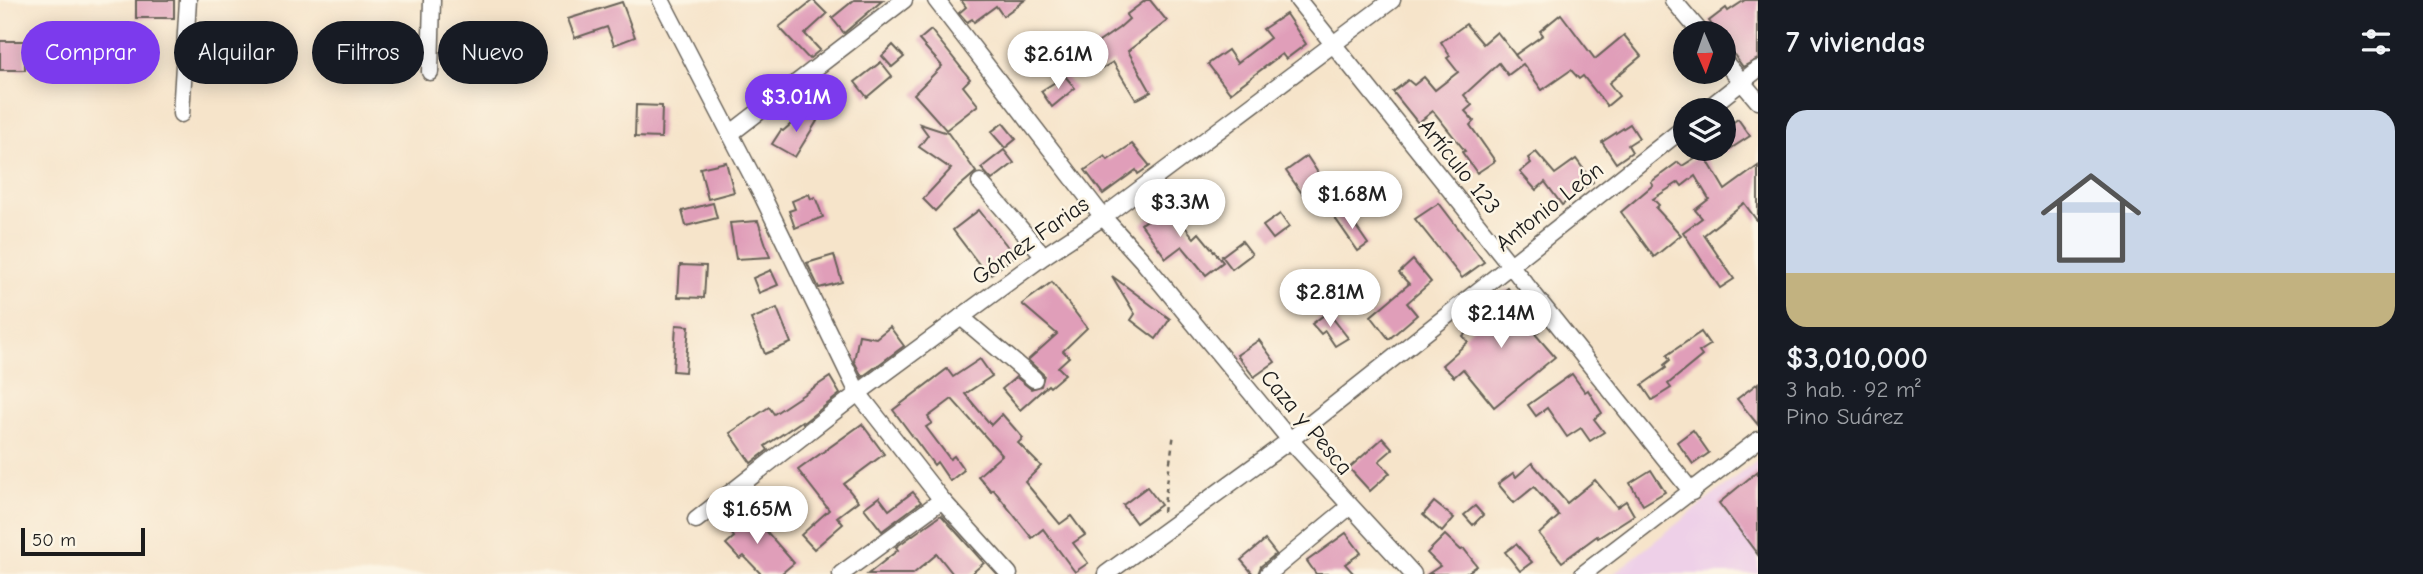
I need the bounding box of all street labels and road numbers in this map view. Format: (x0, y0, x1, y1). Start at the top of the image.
street label: Artículo 123 (1413, 113, 1506, 219)
street label: Antonio León (1490, 156, 1609, 257)
street label: Gómez Farias (967, 190, 1094, 291)
street label: Caza y Pesca (1255, 364, 1358, 480)

